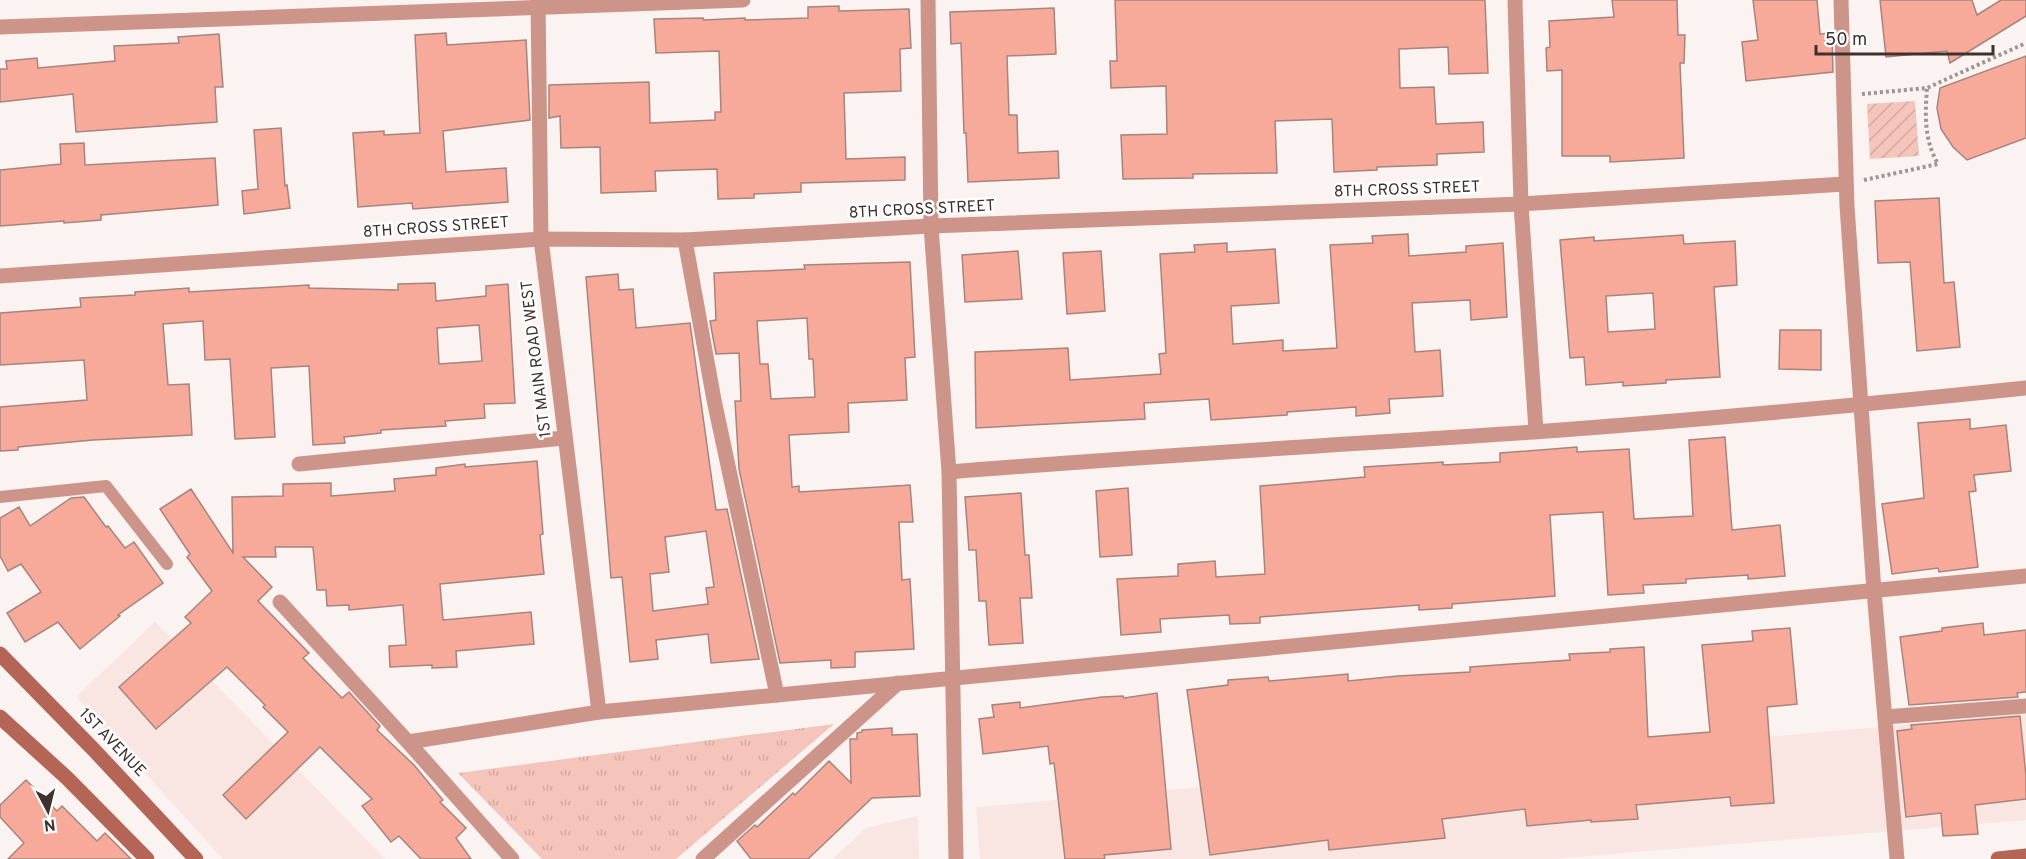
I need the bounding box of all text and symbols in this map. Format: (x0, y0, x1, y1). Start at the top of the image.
scale bar (1816, 18, 1993, 56)
text: 50 m (1825, 29, 1867, 52)
street label: 8TH CROSS STREET (1333, 177, 1481, 203)
street label: 8TH CROSS STREET (848, 196, 996, 224)
street label: 8TH CROSS STREET (362, 213, 510, 243)
street label: 1ST MAIN ROAD WEST (517, 279, 557, 439)
street label: 1ST AVENUE (74, 704, 150, 782)
north arrow (18, 781, 78, 841)
text: N (43, 813, 57, 835)

